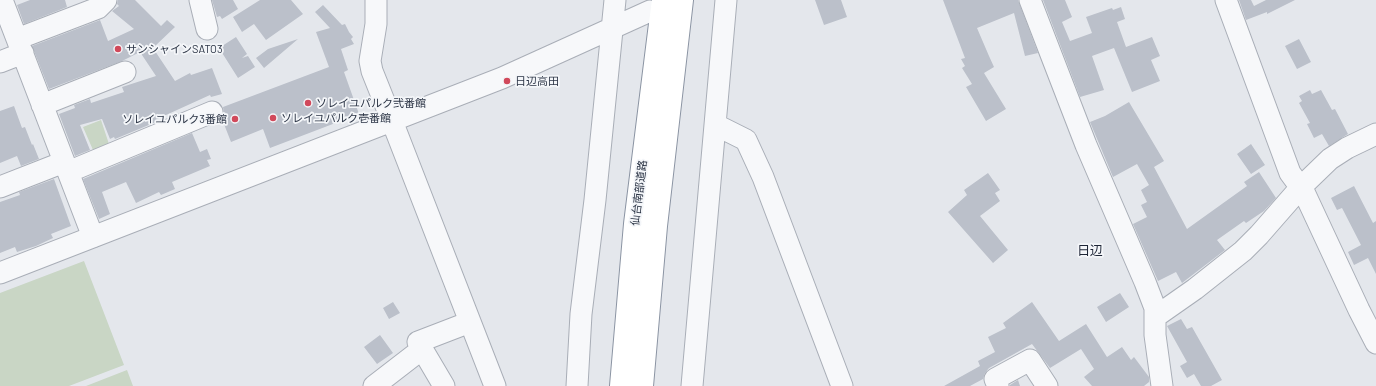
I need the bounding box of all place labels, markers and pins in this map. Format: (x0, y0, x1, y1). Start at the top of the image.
place label: サンシャインSATO3 (126, 42, 223, 56)
marker: サンシャインSATO3 (113, 44, 123, 54)
place label: 日辺高田 (515, 74, 559, 88)
marker: 日辺高田 (502, 76, 512, 86)
place label: ソレイユパルク弐番館 (316, 96, 426, 110)
marker: ソレイユパルク弐番館 (303, 98, 313, 108)
place label: ソレイユパルク壱番館 (281, 111, 391, 125)
place label: ソレイユパルク3番館 (122, 112, 227, 126)
marker: ソレイユパルク壱番館 (268, 113, 278, 123)
marker: ソレイユパルク3番館 (230, 114, 240, 124)

